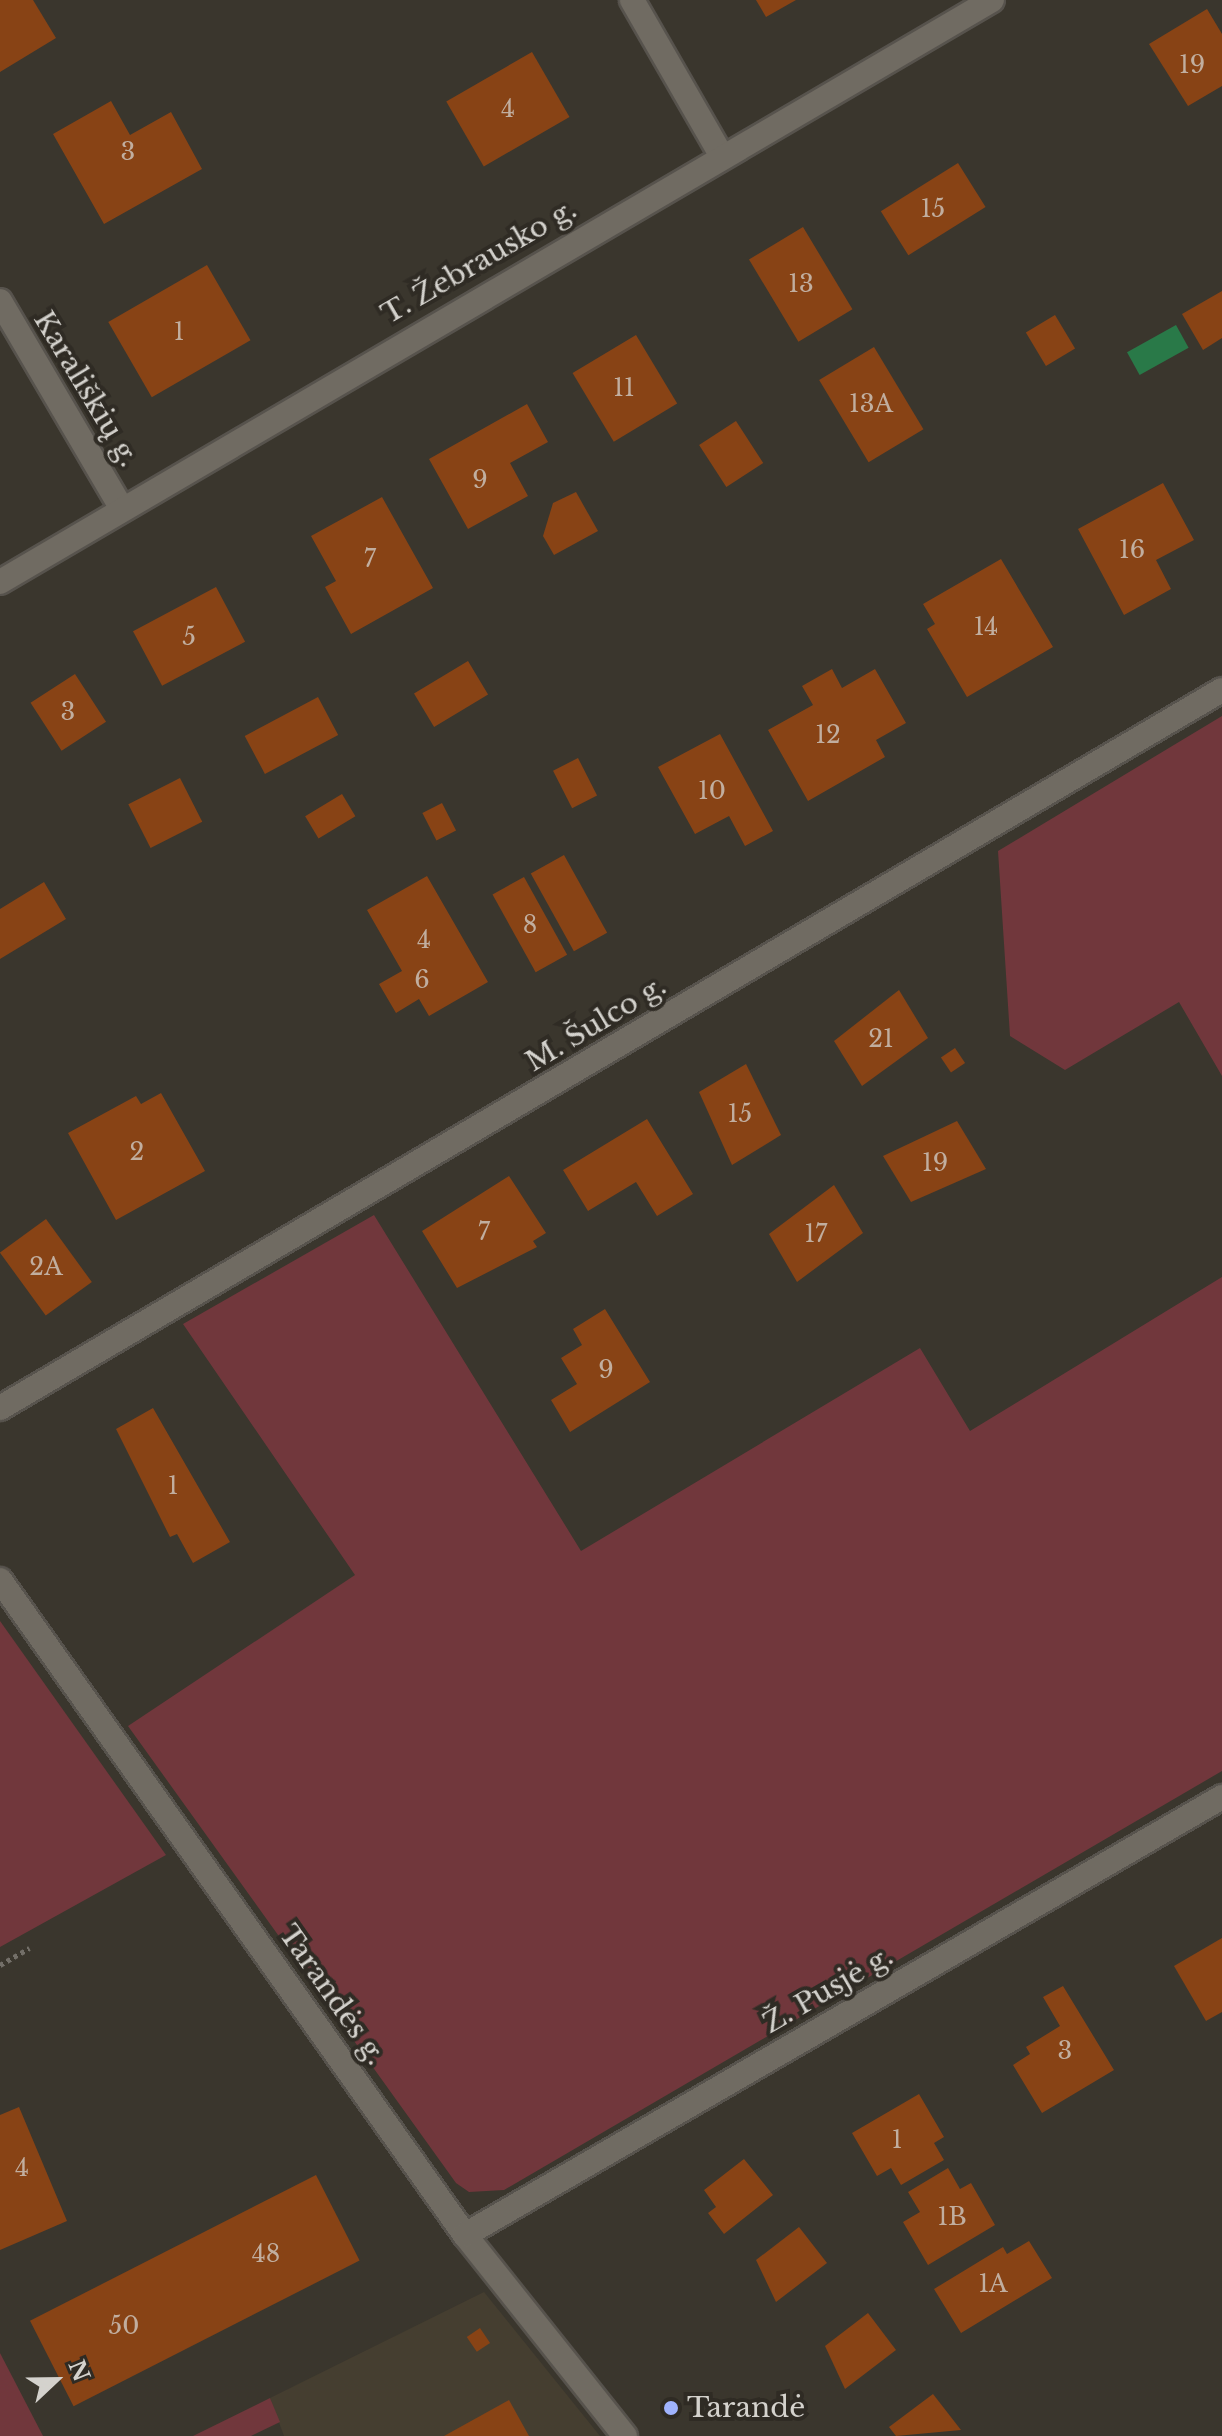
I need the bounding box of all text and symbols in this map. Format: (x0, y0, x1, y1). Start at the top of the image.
house number: 19 (1179, 51, 1205, 79)
house number: 4 (501, 95, 515, 123)
house number: 3 (121, 138, 135, 166)
street label: T. Žebrausko g. (376, 193, 582, 331)
house number: 15 (921, 195, 945, 223)
house number: 13 (788, 270, 814, 298)
street label: Karališkių g. (26, 305, 146, 473)
house number: 1 (174, 318, 184, 346)
house number: 11 (613, 374, 635, 402)
house number: 13A (849, 390, 893, 418)
house number: 9 (472, 466, 488, 494)
house number: 16 (1119, 536, 1145, 564)
house number: 7 (364, 545, 376, 573)
house number: 14 (974, 613, 998, 641)
house number: 5 (182, 623, 196, 651)
house number: 3 (61, 698, 75, 726)
house number: 12 (815, 721, 841, 749)
house number: 10 (698, 777, 726, 805)
house number: 8 (523, 911, 537, 939)
house number: 4 (417, 926, 431, 954)
house number: 6 (414, 966, 430, 994)
street label: M. Šulco g. (520, 969, 672, 1079)
house number: 21 (868, 1025, 894, 1053)
house number: 15 (728, 1100, 752, 1128)
house number: 2 (130, 1138, 144, 1166)
house number: 19 (922, 1149, 948, 1177)
house number: 7 (478, 1218, 490, 1246)
house number: 17 (805, 1220, 827, 1248)
house number: 2A (29, 1253, 63, 1281)
house number: 9 (598, 1356, 614, 1384)
house number: 1 (168, 1472, 178, 1500)
street label: Tarandės g. (271, 1919, 393, 2071)
street label: Ž. Pusjė g. (757, 1939, 899, 2041)
house number: 3 (1058, 2037, 1072, 2065)
house number: 1 (892, 2126, 902, 2154)
house number: 4 (15, 2154, 29, 2182)
house number: 1B (937, 2203, 967, 2231)
house number: 48 (252, 2240, 280, 2268)
house number: 1A (978, 2270, 1008, 2298)
house number: 50 (109, 2312, 139, 2340)
north arrow (16, 2340, 96, 2420)
text: N (62, 2356, 95, 2385)
place label: Tarandė (687, 2391, 805, 2425)
marker: Tarandė (662, 2399, 680, 2417)

